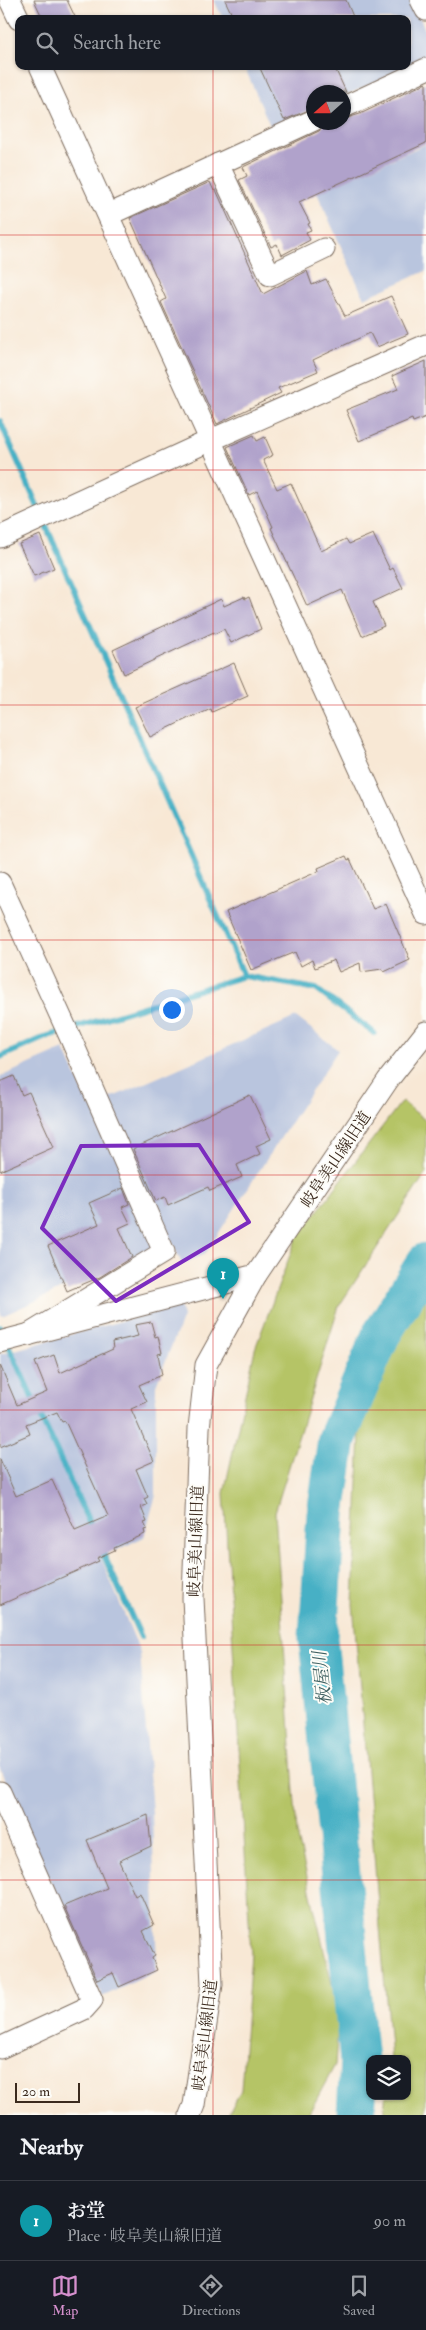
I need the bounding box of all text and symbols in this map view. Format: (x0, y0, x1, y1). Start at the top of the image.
search box (15, 15, 411, 70)
icon: search (33, 29, 61, 57)
text: Search here (73, 31, 161, 55)
north arrow (306, 85, 351, 130)
your location (159, 997, 185, 1023)
street label: 岐阜美山線旧道 (296, 1108, 375, 1212)
pin: 1 (207, 1258, 239, 1299)
street label: 岐阜美山線旧道 (184, 1485, 208, 1597)
water label: 板屋川 (308, 1648, 337, 1706)
street label: 岐阜美山線旧道 (188, 1978, 222, 2092)
map controls (366, 2055, 411, 2100)
button: layers (366, 2055, 411, 2100)
scale bar (15, 2080, 80, 2103)
text: 20 m (22, 2083, 50, 2100)
text: Nearby (20, 2134, 83, 2161)
text: お堂 (67, 2199, 105, 2223)
text: 1 (33, 2211, 39, 2231)
text: 90 m (374, 2211, 406, 2231)
text: Place · 岐阜美山線旧道 (67, 2226, 222, 2246)
tab: Map (51, 2272, 79, 2319)
tab: Directions (182, 2272, 240, 2319)
tab: Saved (343, 2272, 375, 2319)

